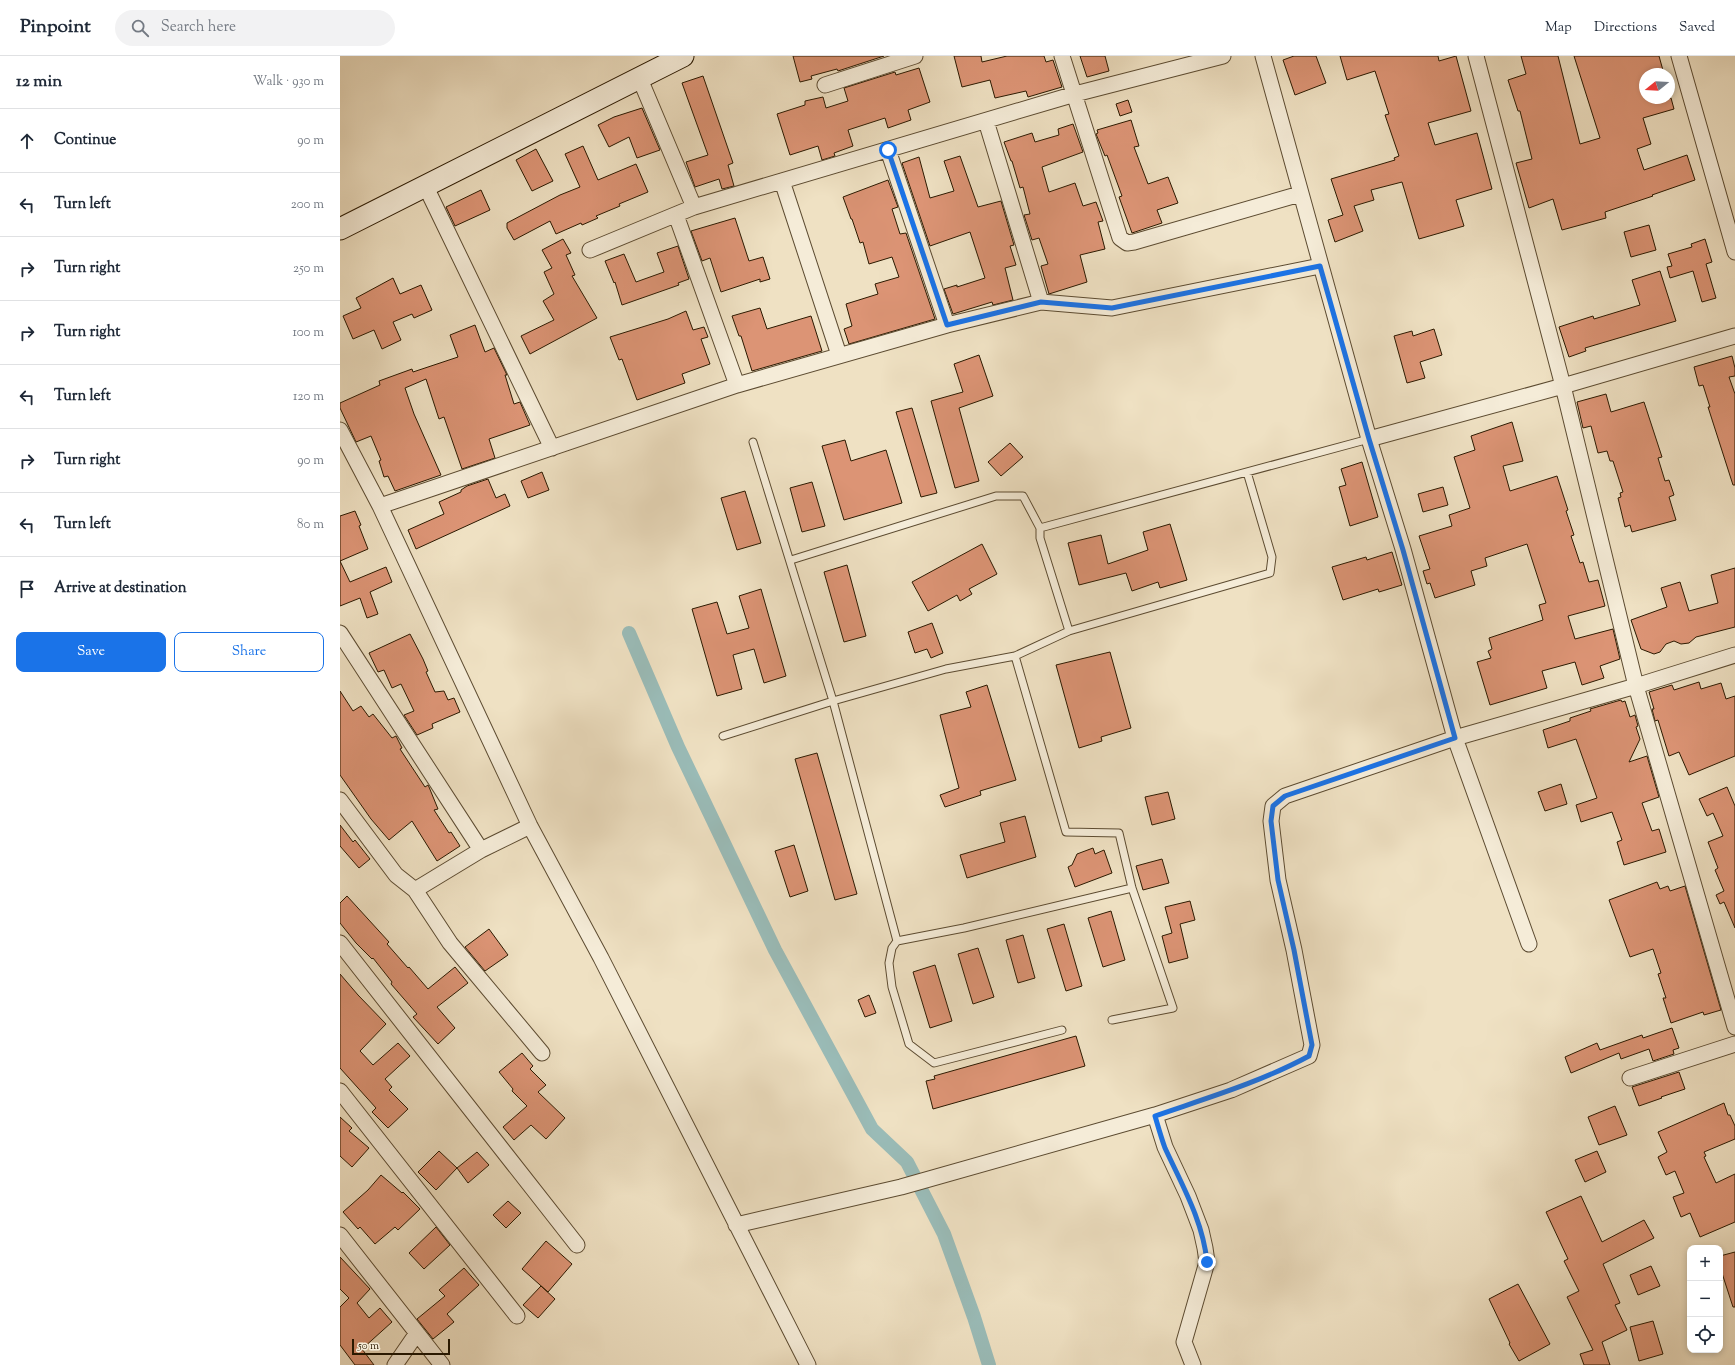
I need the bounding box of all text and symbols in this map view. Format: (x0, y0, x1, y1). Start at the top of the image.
search box (115, 10, 395, 46)
text: Pinpoint (20, 14, 91, 41)
icon: search (129, 17, 151, 39)
text: Search here (161, 17, 236, 38)
text: Map (1545, 18, 1572, 38)
text: Directions (1594, 18, 1657, 38)
text: Saved (1679, 18, 1715, 38)
north arrow (1639, 68, 1675, 104)
text: 12 min (16, 70, 62, 94)
text: Walk · 930 m (253, 73, 324, 91)
icon: ahead (16, 130, 38, 152)
text: Continue (54, 130, 116, 151)
text: 90 m (297, 132, 324, 150)
route start (879, 141, 897, 159)
icon: left (16, 194, 38, 216)
text: Turn left (54, 194, 111, 215)
text: 200 m (291, 196, 324, 214)
icon: right (16, 258, 38, 280)
text: Turn right (54, 258, 120, 279)
text: 250 m (293, 260, 324, 278)
icon: right (16, 322, 38, 344)
text: Turn right (54, 322, 120, 343)
text: 100 m (292, 324, 324, 342)
icon: left (16, 386, 38, 408)
text: Turn left (54, 386, 111, 407)
text: 120 m (293, 388, 324, 406)
icon: right (16, 450, 38, 472)
text: Turn right (54, 450, 120, 471)
text: 90 m (297, 452, 324, 470)
icon: left (16, 514, 38, 536)
text: Turn left (54, 514, 111, 535)
text: 80 m (297, 516, 324, 534)
icon: arrive (16, 578, 38, 600)
text: Arrive at destination (54, 578, 187, 599)
button: Save (16, 632, 166, 672)
button: Share (174, 632, 324, 672)
map controls (1687, 1245, 1723, 1353)
button: + (1687, 1245, 1723, 1281)
route end (1198, 1253, 1216, 1271)
button: − (1687, 1281, 1723, 1317)
button: locate (1687, 1317, 1723, 1353)
scale bar (352, 1337, 450, 1356)
text: 50 m (358, 1338, 379, 1354)

